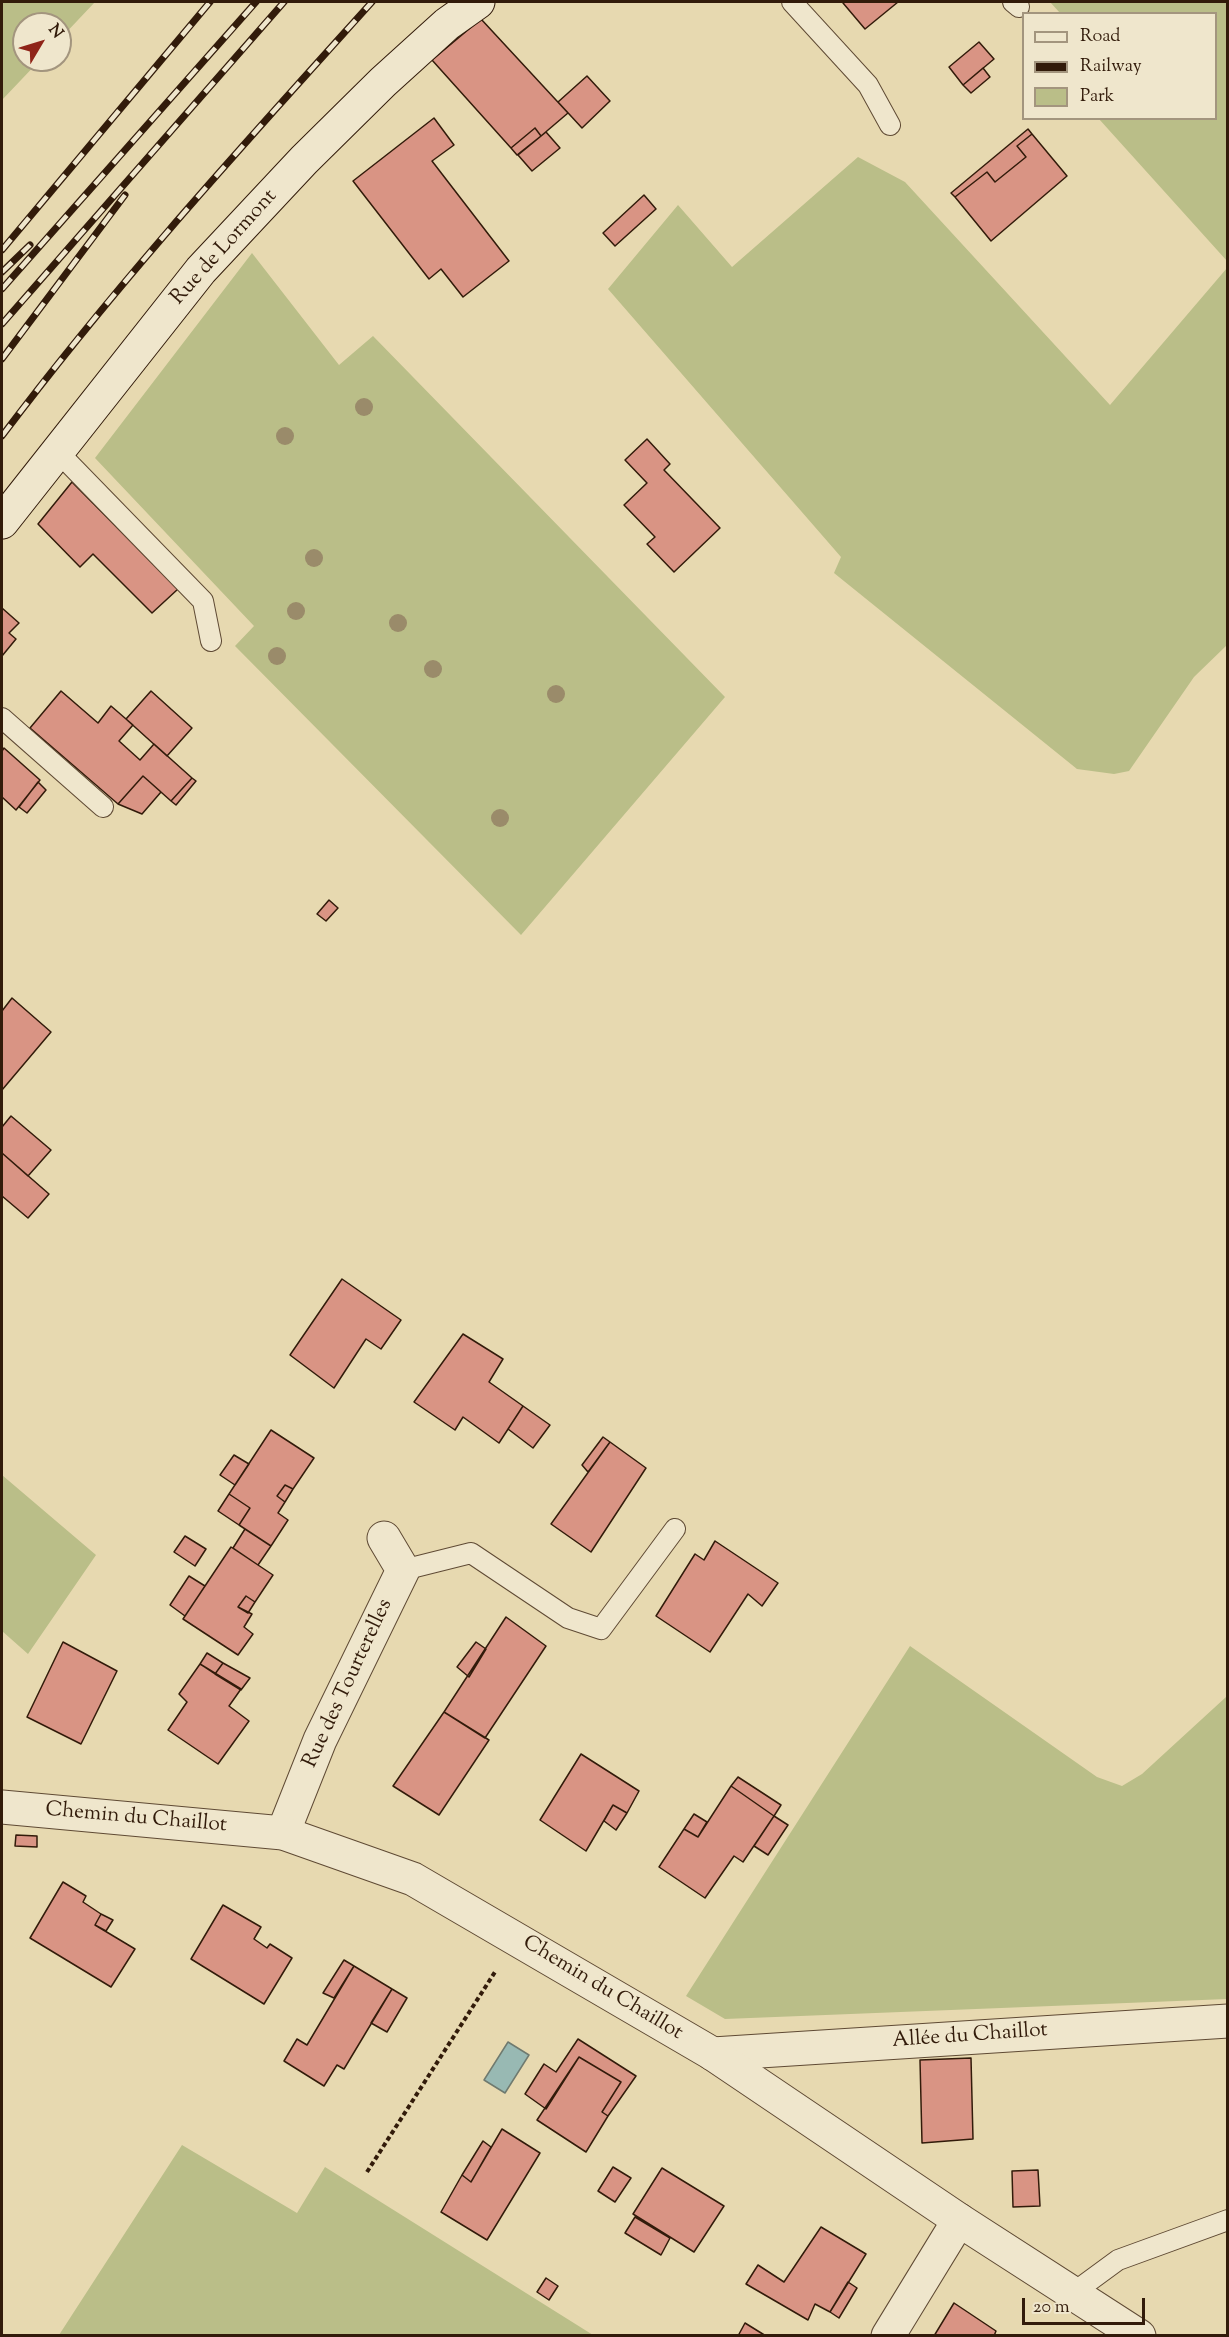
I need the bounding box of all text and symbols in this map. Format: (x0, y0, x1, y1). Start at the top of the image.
north arrow (12, 12, 72, 72)
legend (1022, 12, 1217, 120)
text: N (42, 20, 68, 44)
text: Road (1080, 24, 1120, 50)
text: Railway (1080, 54, 1142, 80)
text: Park (1080, 84, 1114, 110)
street label: Rue de Lormont (167, 185, 283, 311)
street label: Rue des Tourterelles (299, 1596, 399, 1772)
street label: Chemin du Chaillot (44, 1799, 228, 1839)
street label: Chemin du Chaillot (517, 1931, 687, 2047)
street label: Allée du Chaillot (891, 2019, 1049, 2055)
scale bar (1025, 2286, 1148, 2324)
text: 20 m (1033, 2295, 1070, 2321)

